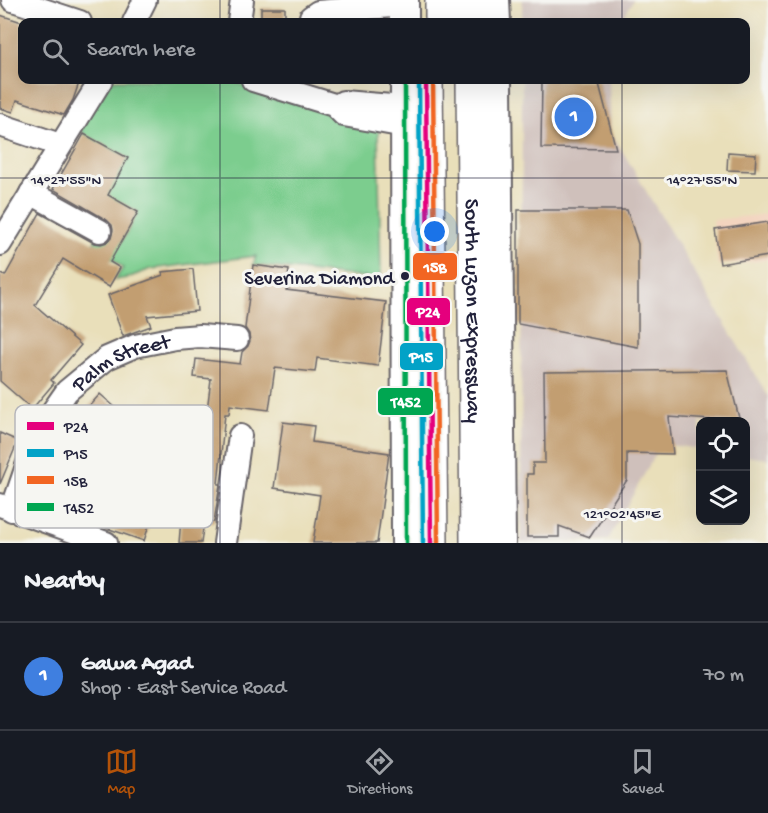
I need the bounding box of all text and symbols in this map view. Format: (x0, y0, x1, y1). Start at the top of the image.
search box (18, 18, 750, 84)
icon: search (39, 35, 72, 68)
text: Search here (87, 38, 195, 64)
pin: 1 (554, 94, 594, 140)
text: 14°27'55"N (30, 172, 102, 190)
text: 14°27'55"N (666, 172, 738, 190)
street label: South Luzon Expressway (457, 199, 485, 424)
your location (420, 217, 449, 246)
line badge: 15B (412, 252, 458, 281)
text: 15B (422, 260, 447, 279)
place label: Severina Diamond (244, 269, 396, 292)
marker: Severina Diamond (399, 270, 411, 282)
line badge: P24 (406, 297, 451, 326)
text: P24 (415, 305, 441, 324)
street label: Palm Street (67, 330, 174, 399)
line badge: P15 (399, 342, 444, 371)
text: P15 (408, 350, 433, 369)
line badge: T452 (377, 387, 434, 416)
text: T452 (389, 395, 421, 414)
legend (15, 405, 213, 528)
map controls (696, 417, 750, 525)
button: locate (696, 417, 750, 471)
text: P24 (63, 420, 89, 439)
text: P15 (63, 447, 88, 466)
button: layers (696, 471, 750, 525)
text: 15B (63, 474, 88, 493)
text: T452 (63, 501, 94, 520)
text: 121°02'45"E (583, 506, 661, 524)
text: Nearby (24, 567, 105, 598)
text: Gawa Agad (81, 652, 192, 678)
text: 1 (39, 665, 48, 688)
text: 70 m (703, 665, 744, 688)
text: Shop · East Service Road (81, 678, 286, 701)
tab: Map (105, 745, 138, 800)
tab: Directions (347, 745, 413, 800)
tab: Saved (622, 745, 663, 800)

